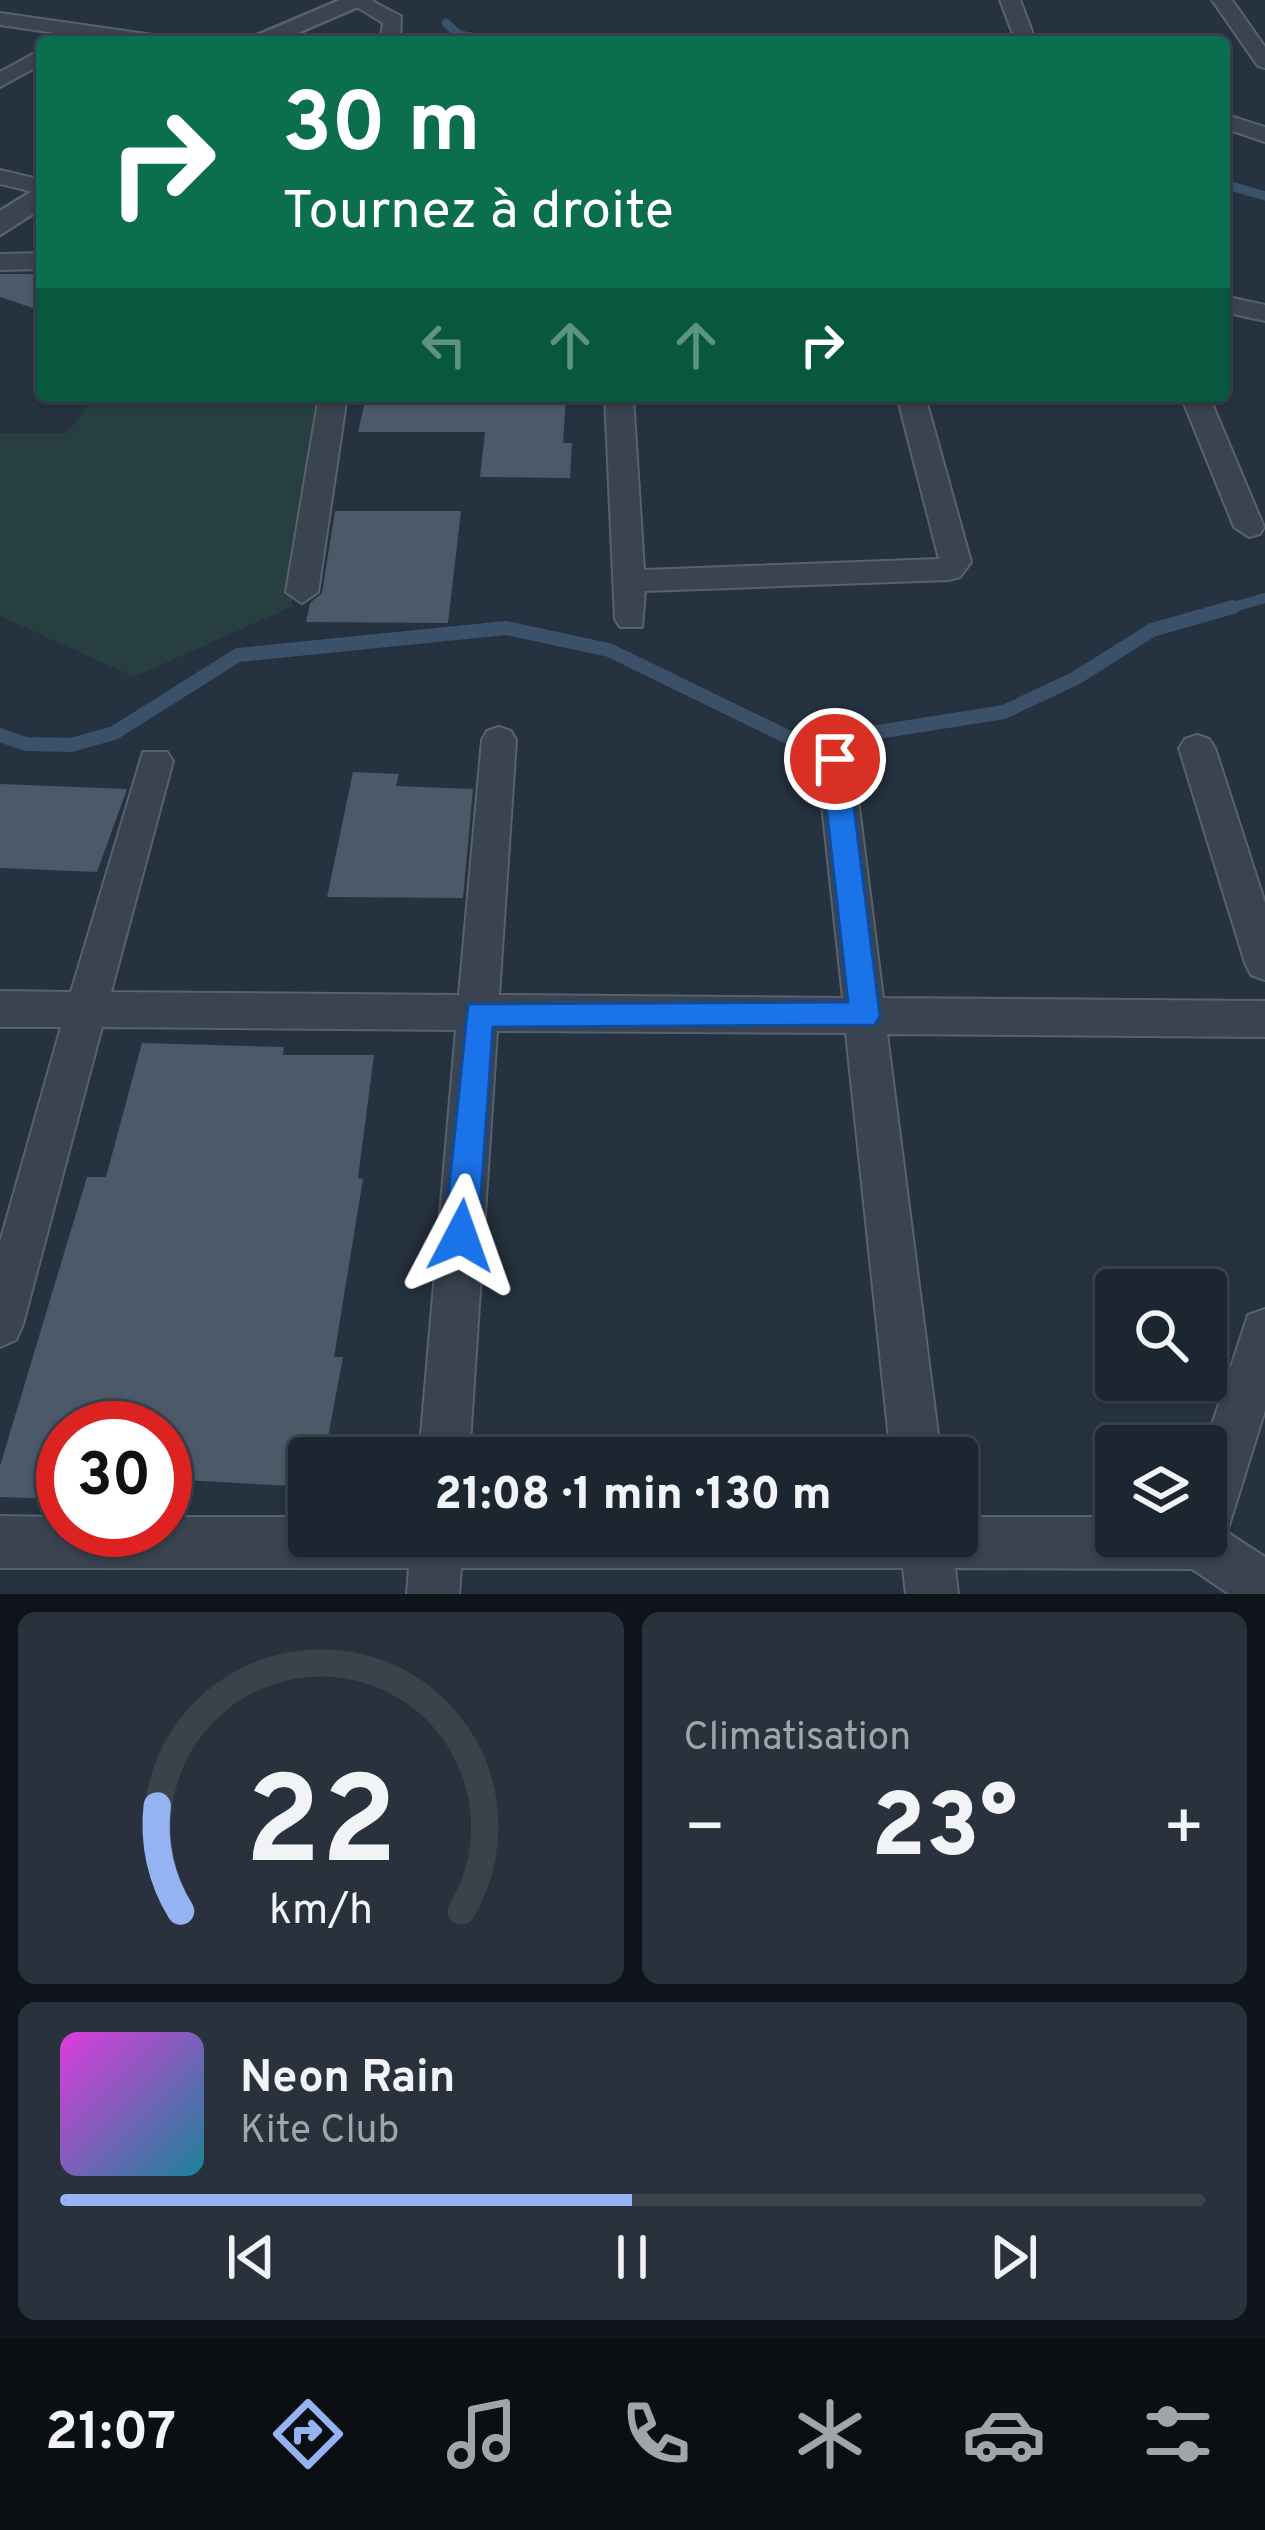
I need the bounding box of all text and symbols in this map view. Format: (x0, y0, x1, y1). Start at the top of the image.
text: 30 m (282, 75, 481, 181)
icon: right (84, 84, 240, 240)
text: Tournez à droite (282, 179, 674, 248)
icon: left (411, 312, 477, 378)
icon: ahead (537, 312, 603, 378)
icon: ahead (663, 312, 729, 378)
icon: right (789, 312, 855, 378)
pin (784, 708, 886, 810)
icon: arrive (802, 726, 868, 792)
position arrow (398, 1173, 524, 1299)
map controls (1095, 1269, 1227, 1557)
button: search (1095, 1269, 1227, 1401)
speed limit sign: 30 (36, 1401, 192, 1557)
button: layers (1095, 1425, 1227, 1557)
text: 21:08 · 1 min · 130 m (434, 1468, 832, 1525)
text: Climatisation (684, 1715, 911, 1764)
text: 22 (244, 1750, 397, 1908)
text: 23° (871, 1775, 1018, 1888)
text: − (684, 1790, 726, 1873)
text: + (1162, 1790, 1205, 1873)
text: km/h (269, 1885, 373, 1939)
text: Neon Rain (240, 2051, 456, 2108)
text: Kite Club (240, 2108, 399, 2157)
icon: previous (218, 2224, 284, 2290)
icon: pause (599, 2224, 665, 2290)
icon: next (981, 2224, 1047, 2290)
icon: directions (266, 2392, 350, 2476)
icon: music (440, 2392, 524, 2476)
icon: phone (614, 2392, 698, 2476)
icon: climate (788, 2392, 872, 2476)
icon: car (962, 2392, 1046, 2476)
icon: filters (1136, 2392, 1220, 2476)
text: 21:07 (45, 2400, 176, 2469)

